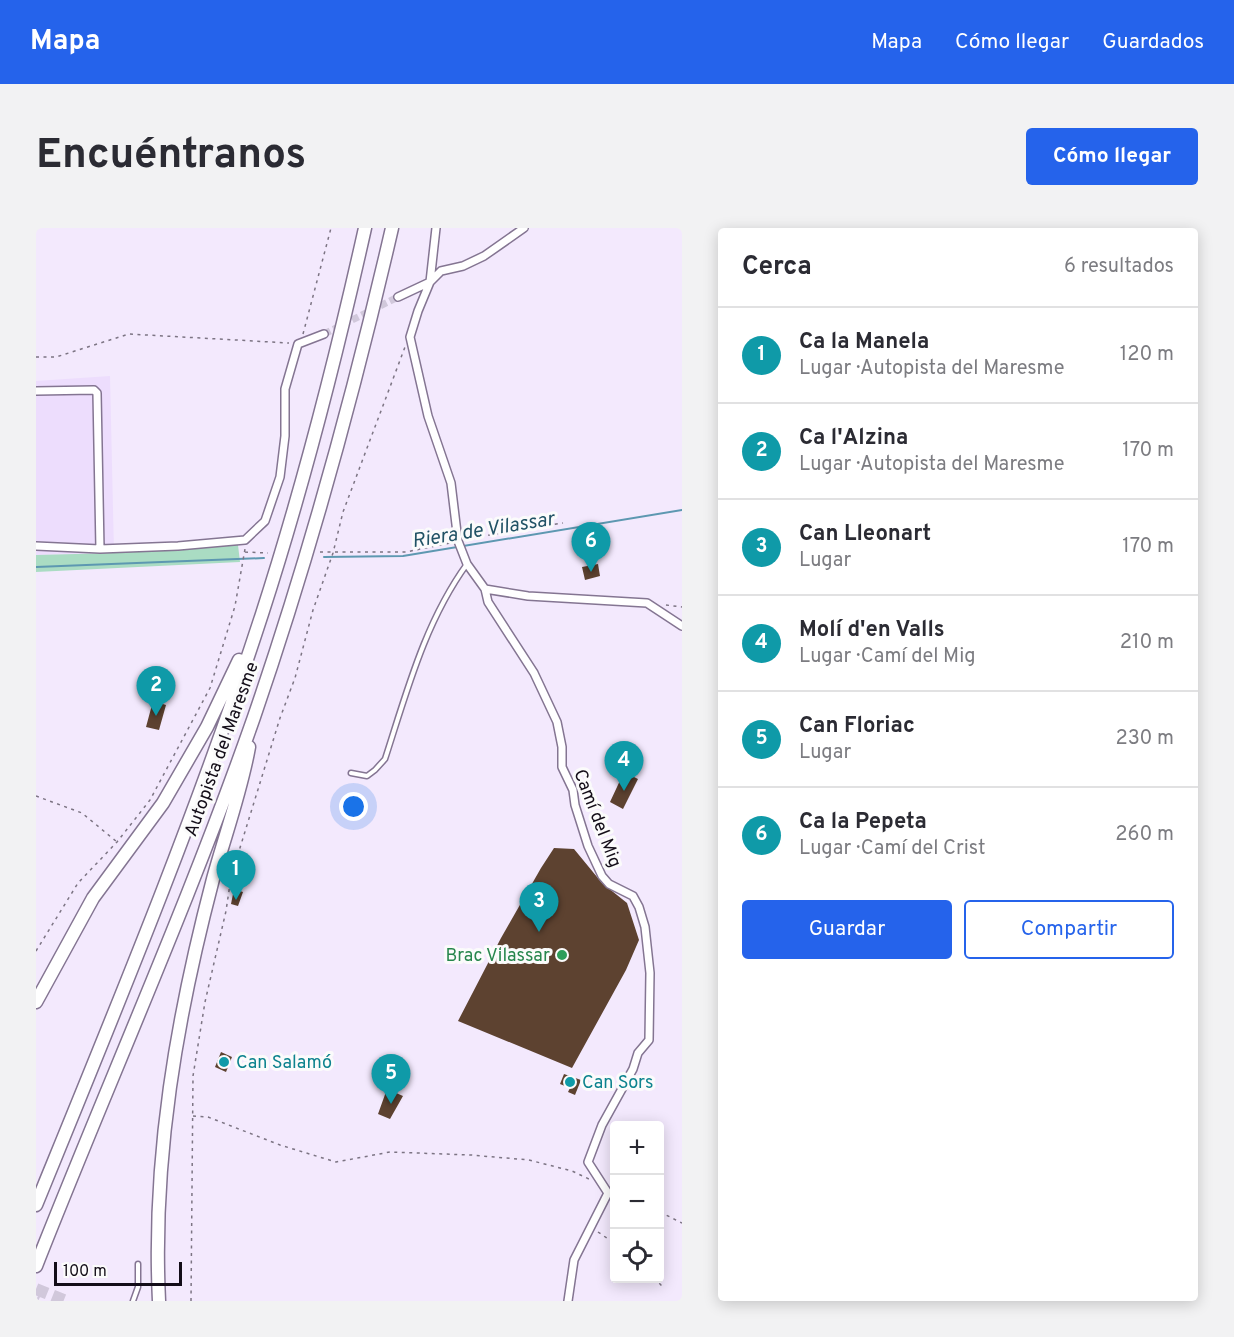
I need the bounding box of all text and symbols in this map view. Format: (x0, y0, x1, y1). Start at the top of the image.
text: Mapa (30, 24, 100, 60)
text: Mapa (871, 29, 922, 56)
text: Cómo llegar (955, 29, 1069, 56)
text: Guardados (1102, 29, 1204, 56)
button: Cómo llegar (1026, 128, 1198, 185)
text: Encuéntranos (36, 130, 306, 183)
text: Cerca (742, 251, 812, 284)
text: 6 resultados (1064, 254, 1174, 280)
text: Ca la Manela (799, 329, 929, 356)
text: 1 (758, 342, 766, 368)
text: 120 m (1120, 342, 1174, 368)
text: Lugar · Autopista del Maresme (799, 356, 1065, 382)
text: Ca l'Alzina (799, 425, 908, 452)
text: 2 (755, 438, 768, 464)
text: 170 m (1122, 438, 1174, 464)
text: Lugar · Autopista del Maresme (799, 452, 1065, 478)
water label: Riera de Vilassar (410, 507, 558, 555)
text: Can Lleonart (799, 521, 931, 548)
pin: 6 (572, 522, 610, 572)
text: 3 (756, 534, 768, 560)
text: 170 m (1122, 534, 1174, 560)
text: Lugar (799, 548, 851, 574)
text: Molí d'en Valls (799, 617, 945, 644)
text: 4 (755, 630, 768, 656)
text: 210 m (1120, 630, 1174, 656)
text: Lugar · Camí del Mig (799, 644, 976, 670)
street label: Autopista del Maresme (180, 659, 265, 840)
pin: 2 (136, 666, 176, 716)
text: Can Floriac (799, 713, 915, 740)
text: 5 (755, 726, 768, 752)
text: 230 m (1115, 726, 1174, 752)
text: Lugar (799, 740, 851, 766)
pin: 4 (604, 742, 644, 791)
street label: Camí del Mig (567, 766, 626, 871)
your location (339, 792, 368, 821)
text: Ca la Pepeta (799, 809, 927, 836)
text: 6 (755, 822, 768, 848)
text: 260 m (1115, 822, 1174, 848)
text: Lugar · Camí del Crist (799, 836, 986, 862)
pin: 1 (216, 850, 256, 900)
pin: 3 (520, 882, 558, 932)
button: Guardar (742, 900, 952, 959)
button: Compartir (964, 900, 1174, 959)
place label: Brac Vilassar (445, 945, 550, 968)
marker: Brac Vilassar (555, 948, 569, 962)
place label: Can Salamó (236, 1052, 332, 1075)
pin: 5 (372, 1054, 410, 1104)
marker: Can Salamó (217, 1055, 231, 1069)
place label: Can Sors (582, 1072, 653, 1095)
marker: Can Sors (563, 1075, 577, 1089)
map controls (610, 1121, 664, 1283)
button: + (610, 1121, 664, 1175)
button: − (610, 1175, 664, 1229)
button: locate (610, 1229, 664, 1283)
scale bar (54, 1259, 182, 1286)
text: 100 m (63, 1262, 107, 1282)

